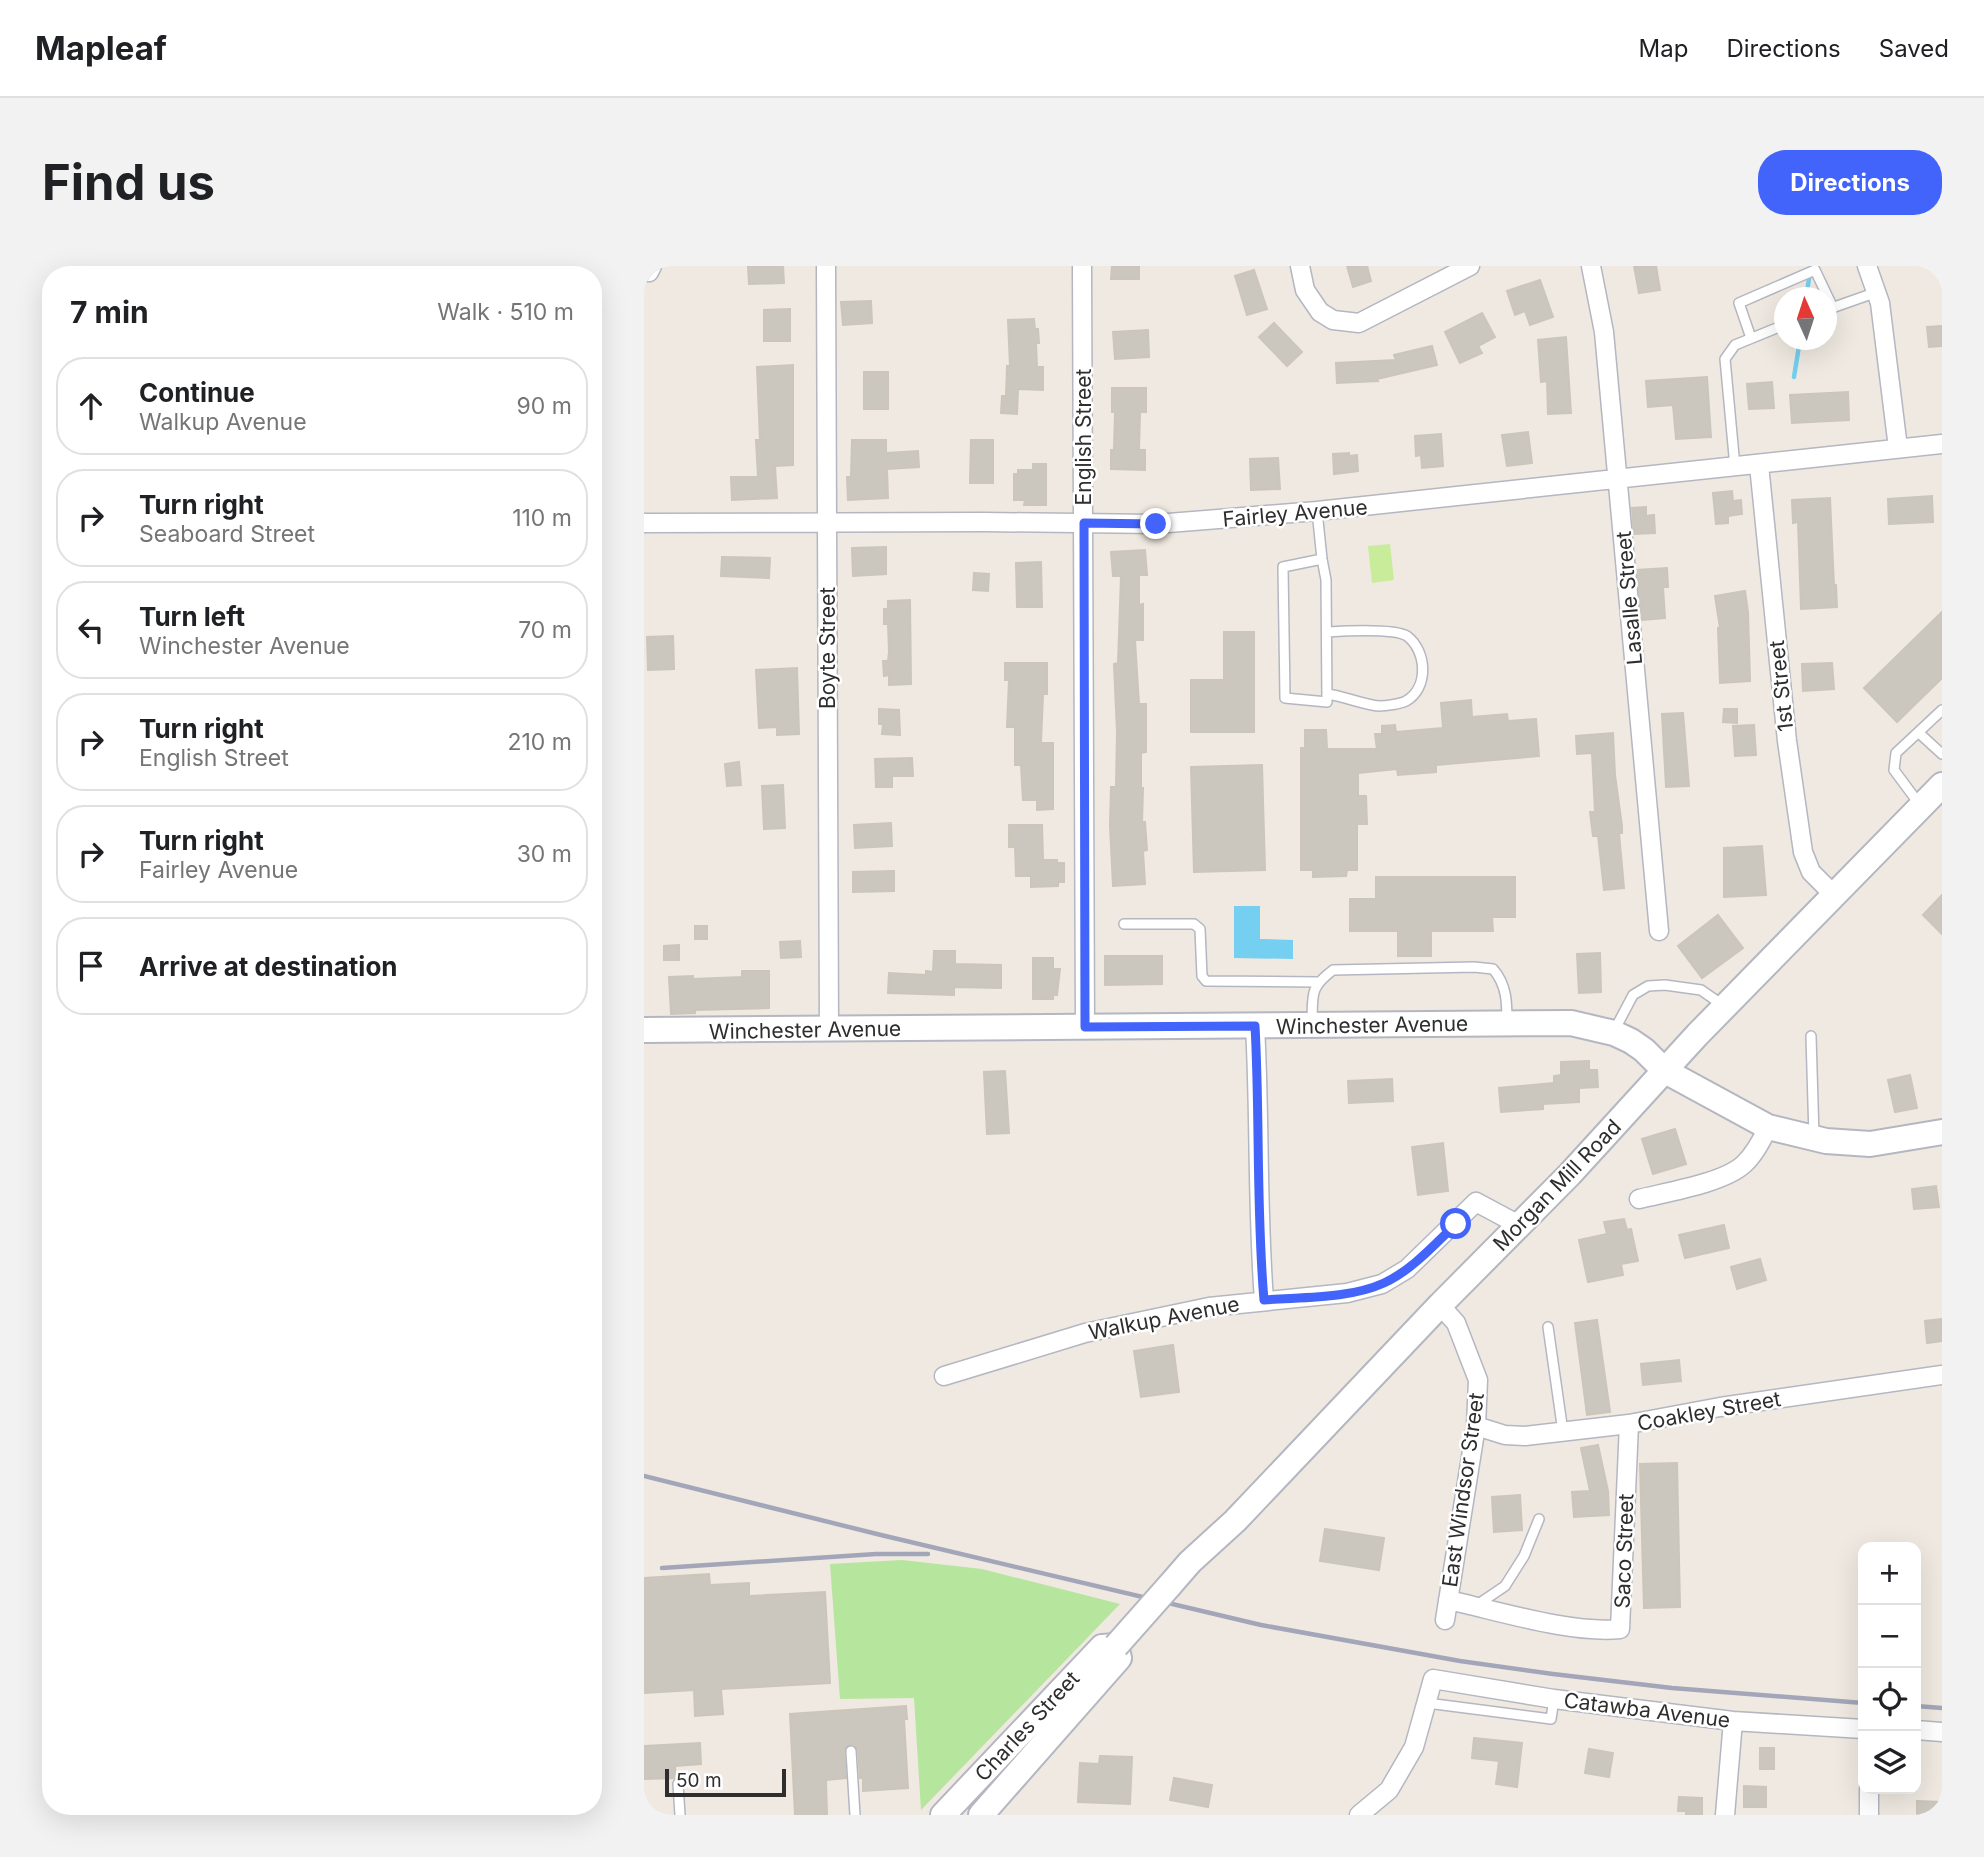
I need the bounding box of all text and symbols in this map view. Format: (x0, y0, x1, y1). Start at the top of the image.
text: Mapleaf (35, 28, 167, 68)
text: Map (1639, 34, 1688, 63)
text: Directions (1726, 34, 1841, 63)
text: Saved (1879, 34, 1949, 63)
button: Directions (1758, 150, 1942, 215)
text: Find us (42, 153, 215, 212)
north arrow (1774, 287, 1837, 350)
text: 7 min (70, 294, 149, 330)
text: Walk · 510 m (437, 298, 574, 326)
street label: English Street (1071, 368, 1096, 505)
text: Continue (139, 377, 255, 408)
icon: ahead (72, 387, 110, 425)
text: 90 m (517, 392, 572, 420)
text: Walkup Avenue (139, 408, 307, 436)
text: Turn right (139, 489, 264, 520)
street label: Fairley Avenue (1221, 494, 1369, 532)
icon: right (72, 499, 110, 537)
text: 110 m (512, 504, 572, 532)
route end (1140, 508, 1171, 539)
text: Seaboard Street (139, 520, 315, 548)
street label: Lasalle Street (1611, 530, 1647, 666)
street label: Boyte Street (815, 587, 840, 709)
text: Turn left (139, 601, 245, 632)
icon: left (72, 611, 110, 649)
text: 70 m (518, 616, 572, 644)
text: Winchester Avenue (139, 632, 350, 660)
street label: 1st Street (1764, 639, 1798, 733)
text: Turn right (139, 713, 264, 744)
icon: right (72, 723, 110, 761)
text: 210 m (507, 728, 572, 756)
text: English Street (139, 744, 289, 772)
text: Turn right (139, 825, 264, 856)
icon: right (72, 835, 110, 873)
text: 30 m (517, 840, 572, 868)
text: Fairley Avenue (139, 856, 298, 884)
icon: arrive (72, 947, 110, 985)
text: Arrive at destination (139, 951, 398, 982)
street label: Winchester Avenue (1276, 1011, 1468, 1039)
street label: Winchester Avenue (709, 1016, 901, 1044)
street label: Morgan Mill Road (1488, 1114, 1626, 1256)
route start (1440, 1208, 1471, 1239)
street label: Walkup Avenue (1087, 1291, 1241, 1345)
street label: Coakley Street (1635, 1386, 1783, 1436)
street label: East Windsor Street (1437, 1391, 1489, 1589)
street label: Saco Street (1610, 1493, 1639, 1609)
map controls (1858, 1542, 1921, 1794)
button: + (1858, 1542, 1921, 1605)
button: − (1858, 1605, 1921, 1668)
street label: Charles Street (970, 1666, 1084, 1786)
button: locate (1858, 1668, 1921, 1731)
street label: Catawba Avenue (1562, 1687, 1732, 1733)
button: layers (1858, 1731, 1921, 1794)
scale bar (665, 1766, 786, 1798)
text: 50 m (676, 1769, 722, 1792)

